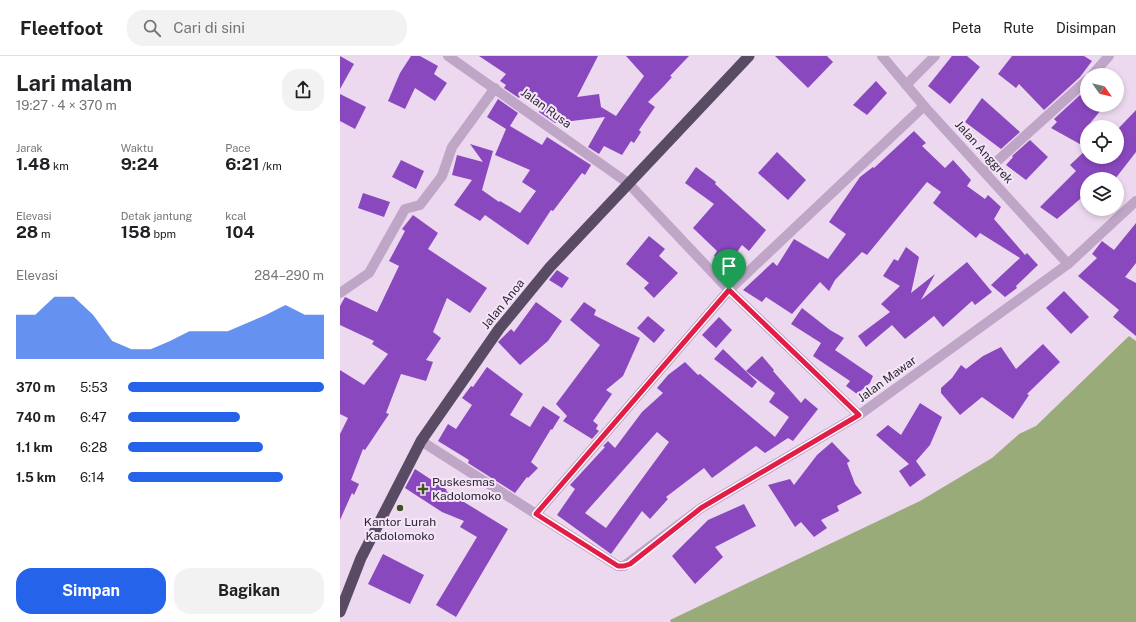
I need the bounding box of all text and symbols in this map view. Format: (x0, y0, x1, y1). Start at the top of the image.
search box (127, 10, 407, 46)
text: Fleetfoot (20, 17, 103, 39)
icon: search (141, 17, 163, 39)
text: Cari di sini (173, 19, 245, 36)
text: Peta (952, 20, 981, 36)
text: Rute (1003, 20, 1034, 36)
text: Disimpan (1056, 20, 1116, 36)
north arrow (1080, 68, 1124, 112)
map controls (1080, 68, 1124, 216)
button: share (282, 69, 324, 111)
text: Lari malam (16, 70, 132, 96)
street label: Jalan Rusa (518, 85, 574, 131)
text: 19:27 · 4 × 370 m (16, 98, 117, 113)
street label: Jalan Anggrek (952, 118, 1016, 186)
button: locate (1080, 120, 1124, 164)
text: Jarak (16, 142, 43, 154)
text: Waktu (121, 142, 153, 154)
text: Pace (225, 142, 250, 154)
text: 1.48 (16, 154, 50, 174)
text: 9:24 (121, 154, 159, 174)
text: 6:21 (225, 154, 260, 174)
text: km (50, 160, 69, 172)
text: /km (260, 160, 282, 172)
button: layers (1080, 172, 1124, 216)
text: Elevasi (16, 210, 52, 222)
text: Detak jantung (121, 210, 192, 222)
text: kcal (225, 210, 247, 222)
text: 28 (16, 222, 38, 242)
text: 158 (121, 222, 151, 242)
text: 104 (225, 222, 255, 242)
text: m (38, 228, 50, 240)
text: bpm (151, 228, 176, 240)
pin (712, 249, 746, 290)
icon: arrive (718, 255, 740, 277)
text: Elevasi (16, 268, 58, 283)
text: 284–290 m (254, 268, 324, 283)
street label: Jalan Anoa (479, 276, 527, 332)
street label: Jalan Mawar (855, 353, 919, 405)
text: 370 m (16, 380, 55, 395)
text: 5:53 (80, 380, 108, 395)
text: 740 m (16, 410, 55, 425)
text: 6:47 (80, 410, 107, 425)
text: 1.1 km (16, 440, 53, 455)
text: 6:28 (80, 440, 107, 455)
text: 1.5 km (16, 470, 56, 485)
text: 6:14 (80, 470, 105, 485)
place label: Puskesmas Kadolomoko (432, 475, 501, 503)
marker: Puskesmas Kadolomoko (417, 483, 429, 495)
marker: Kantor Lurah Kadolomoko (395, 503, 405, 513)
place label: Kantor Lurah Kadolomoko (364, 515, 436, 543)
button: Simpan (16, 568, 166, 614)
button: Bagikan (174, 568, 324, 614)

